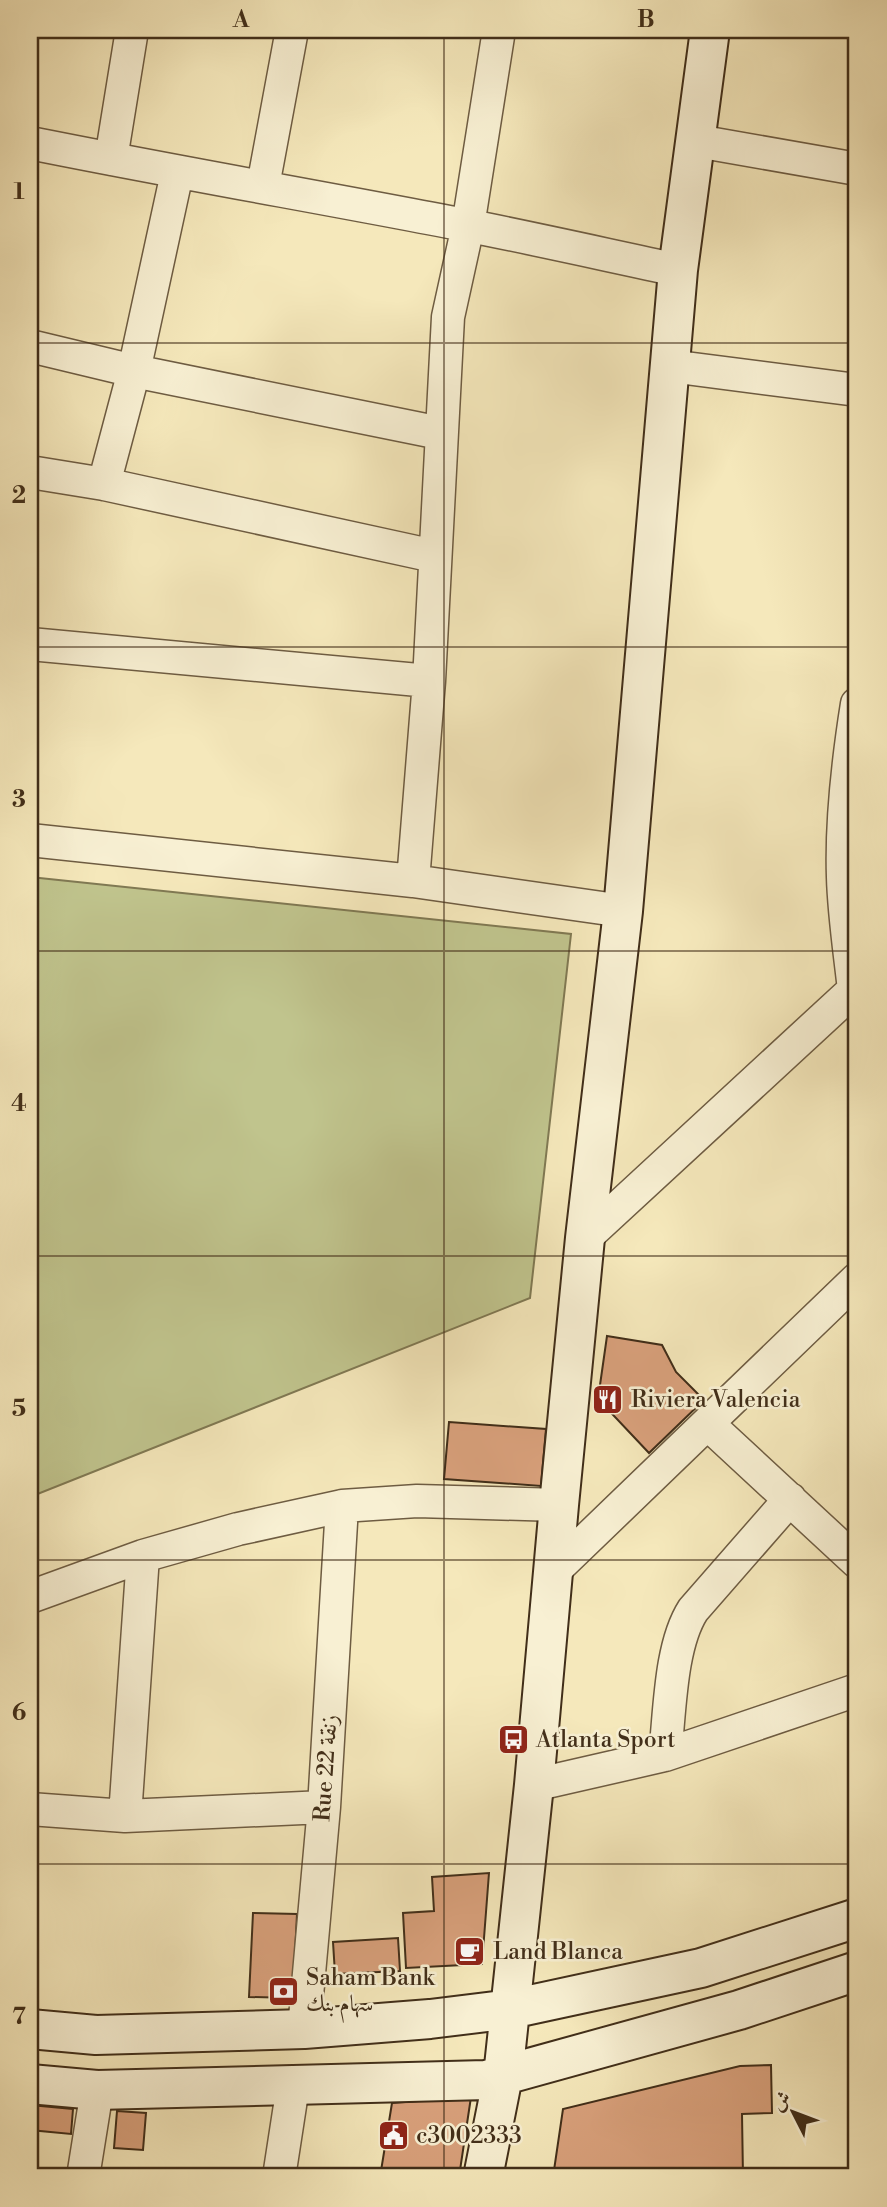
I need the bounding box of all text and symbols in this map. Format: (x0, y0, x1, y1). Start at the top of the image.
text: A (232, 6, 250, 34)
text: B (637, 6, 655, 34)
text: 1 (13, 178, 25, 206)
text: 2 (12, 482, 26, 510)
text: 3 (12, 786, 26, 814)
text: 4 (11, 1090, 27, 1118)
restaurant icon: Riviera Valencia (591, 1383, 625, 1417)
place label: Riviera Valencia (631, 1386, 801, 1414)
text: 5 (12, 1395, 26, 1423)
text: 6 (12, 1699, 26, 1727)
street label: Rue 22 زنقة (308, 1714, 344, 1822)
bus stop icon: Atlanta Sport (496, 1723, 530, 1757)
place label: Atlanta Sport (535, 1726, 675, 1754)
cafe icon: Land Blanca (453, 1935, 487, 1969)
place label: Land Blanca (493, 1938, 623, 1966)
place label: Saham Bank سهام بنك (306, 1964, 436, 2023)
bank icon: Saham Bank سهام بنك (266, 1974, 300, 2008)
text: 7 (12, 2003, 26, 2031)
north arrow (758, 2078, 828, 2148)
text: ش (766, 2086, 796, 2116)
public building icon: c3002333 (376, 2119, 410, 2153)
place label: c3002333 (416, 2122, 522, 2150)

